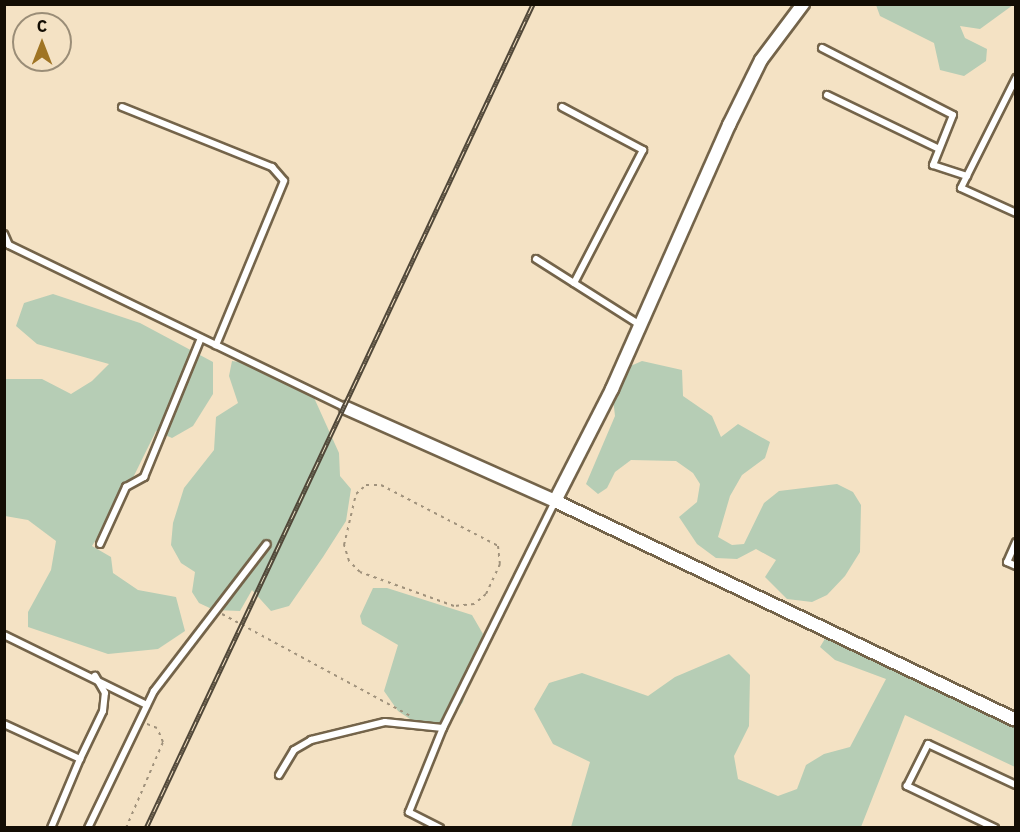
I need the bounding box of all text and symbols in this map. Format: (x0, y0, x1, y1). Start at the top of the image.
north arrow (12, 12, 72, 72)
text: С (37, 16, 47, 36)

